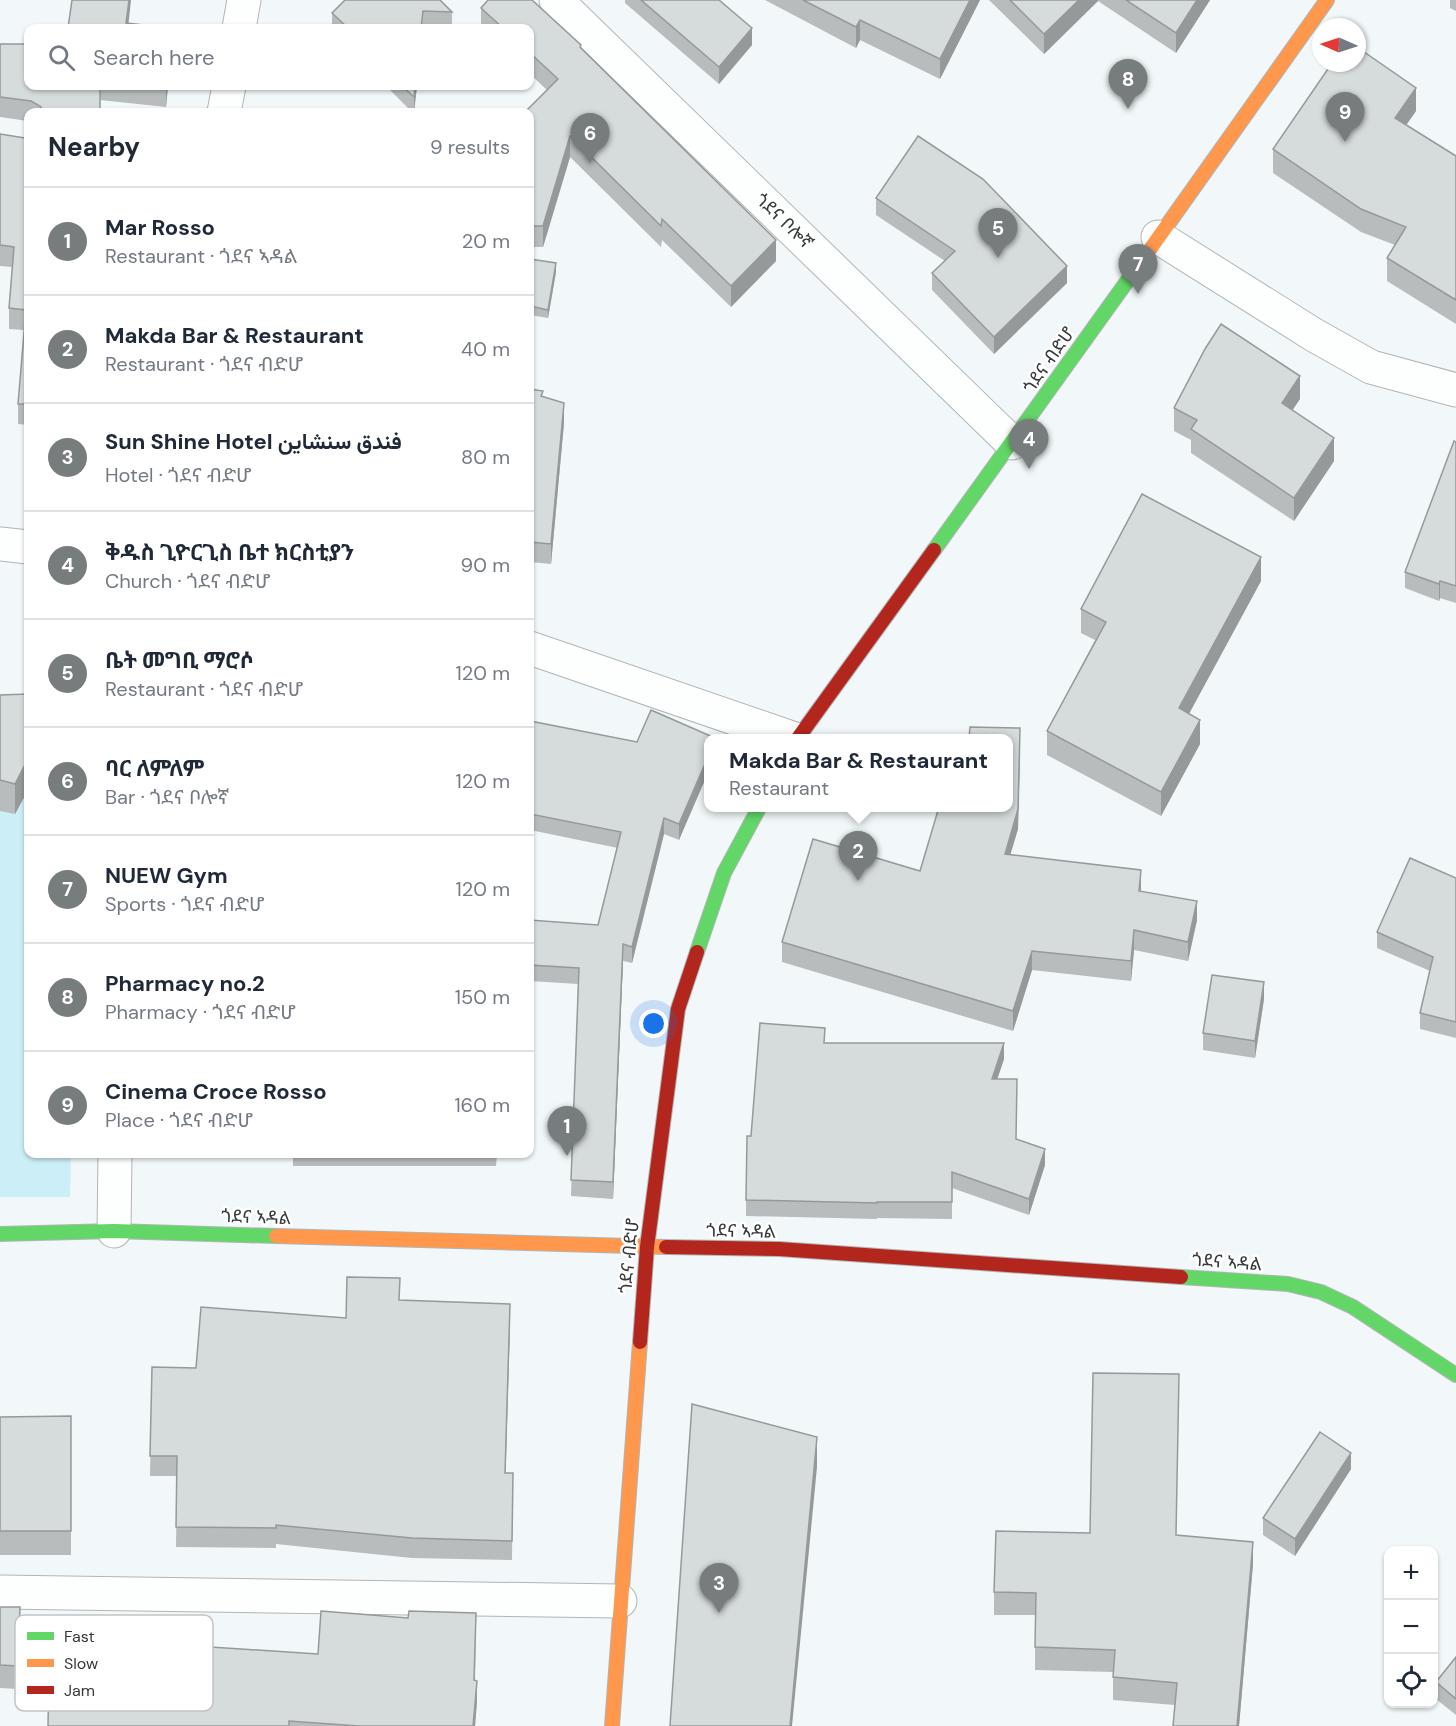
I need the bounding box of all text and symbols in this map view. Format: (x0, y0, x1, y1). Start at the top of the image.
north arrow (1312, 18, 1366, 72)
search box (24, 24, 534, 90)
icon: search (45, 41, 78, 74)
text: Search here (93, 43, 214, 72)
pin: 8 (1108, 60, 1148, 109)
pin: 9 (1326, 92, 1364, 142)
pin: 6 (570, 114, 610, 163)
text: Nearby (48, 130, 140, 164)
text: 9 results (430, 134, 510, 160)
street label: ጎደና ቦሎኛ (750, 188, 818, 254)
pin: 5 (978, 208, 1018, 258)
text: Mar Rosso (105, 213, 215, 242)
text: 1 (64, 228, 71, 254)
text: 20 m (462, 228, 510, 254)
text: Restaurant · ጎደና ኣዳል (105, 243, 297, 269)
pin: 7 (1118, 244, 1158, 294)
text: Makda Bar & Restaurant (105, 321, 364, 350)
street label: ጎደና ብድሆ (1018, 322, 1080, 398)
text: 2 (62, 336, 73, 362)
text: 40 m (461, 336, 510, 362)
text: Restaurant · ጎደና ብድሆ (105, 351, 303, 377)
pin: 4 (1010, 420, 1048, 469)
text: Sun Shine Hotel فندق سنشاين (105, 427, 402, 456)
text: 3 (61, 444, 74, 470)
text: 80 m (461, 444, 510, 470)
text: Hotel · ጎደና ብድሆ (105, 462, 252, 488)
text: ቅዱስ ጊዮርጊስ ቤተ ክርስቲያን (105, 538, 354, 567)
text: 4 (61, 552, 74, 578)
text: 90 m (461, 552, 510, 578)
text: Church · ጎደና ብድሆ (105, 568, 270, 594)
text: ቤት መግቢ ማሮሶ (105, 646, 254, 675)
text: 5 (61, 660, 74, 686)
text: 120 m (456, 660, 510, 686)
text: Restaurant · ጎደና ብድሆ (105, 676, 303, 702)
popup (704, 734, 1013, 812)
text: Makda Bar & Restaurant (729, 746, 988, 775)
text: ባር ለምለም (105, 754, 204, 783)
text: 6 (61, 768, 74, 794)
text: 120 m (456, 768, 510, 794)
text: Restaurant (729, 775, 829, 801)
text: Bar · ጎደና ቦሎኛ (105, 784, 229, 810)
pin: 2 (838, 832, 878, 881)
text: NUEW Gym (105, 861, 228, 890)
text: 7 (62, 876, 73, 902)
text: 120 m (456, 876, 510, 902)
text: Sports · ጎደና ብድሆ (105, 891, 264, 917)
text: Pharmacy no.2 (105, 969, 265, 998)
text: 8 (61, 984, 74, 1010)
text: 150 m (455, 984, 510, 1010)
text: Pharmacy · ጎደና ብድሆ (105, 999, 296, 1025)
your location (639, 1009, 668, 1038)
text: Cinema Croce Rosso (105, 1077, 327, 1106)
text: 9 (61, 1092, 74, 1118)
text: 160 m (454, 1092, 510, 1118)
pin: 1 (548, 1106, 586, 1156)
text: Place · ጎደና ብድሆ (105, 1107, 253, 1133)
street label: ጎደና ኣዳል (221, 1204, 291, 1230)
street label: ጎደና ብድሆ (613, 1217, 645, 1295)
street label: ጎደና ኣዳል (706, 1218, 776, 1244)
street label: ጎደና ኣዳል (1191, 1248, 1263, 1276)
map controls (1384, 1546, 1438, 1708)
button: + (1384, 1546, 1438, 1600)
pin: 3 (700, 1564, 738, 1613)
button: − (1384, 1600, 1438, 1654)
legend (15, 1615, 213, 1711)
text: Fast (64, 1626, 95, 1647)
text: Slow (64, 1653, 98, 1674)
button: locate (1384, 1654, 1438, 1708)
text: Jam (64, 1680, 95, 1701)

